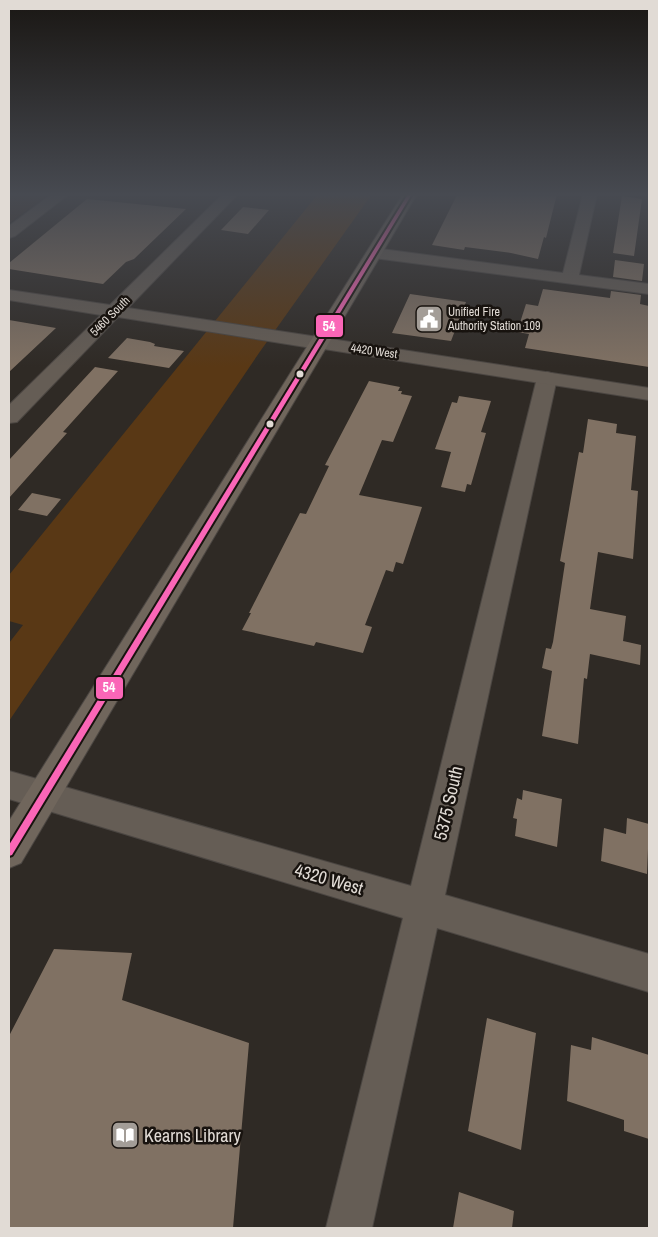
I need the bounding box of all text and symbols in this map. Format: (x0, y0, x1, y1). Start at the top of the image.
street label: 5460 South (87, 293, 133, 339)
public building icon: Unified Fire Authority Station 109 (414, 304, 444, 334)
place label: Unified Fire Authority Station 109 (447, 304, 540, 334)
line badge: 54 (315, 314, 344, 338)
text: 54 (323, 317, 336, 335)
street label: 4420 West (350, 340, 399, 362)
unlabelled marker (295, 369, 305, 379)
unlabelled marker (265, 419, 275, 429)
line badge: 54 (95, 676, 124, 700)
text: 54 (103, 678, 116, 696)
street label: 5375 South (427, 763, 469, 843)
street label: 4320 West (292, 857, 366, 901)
library icon: Kearns Library (110, 1120, 140, 1150)
place label: Kearns Library (144, 1123, 241, 1148)

